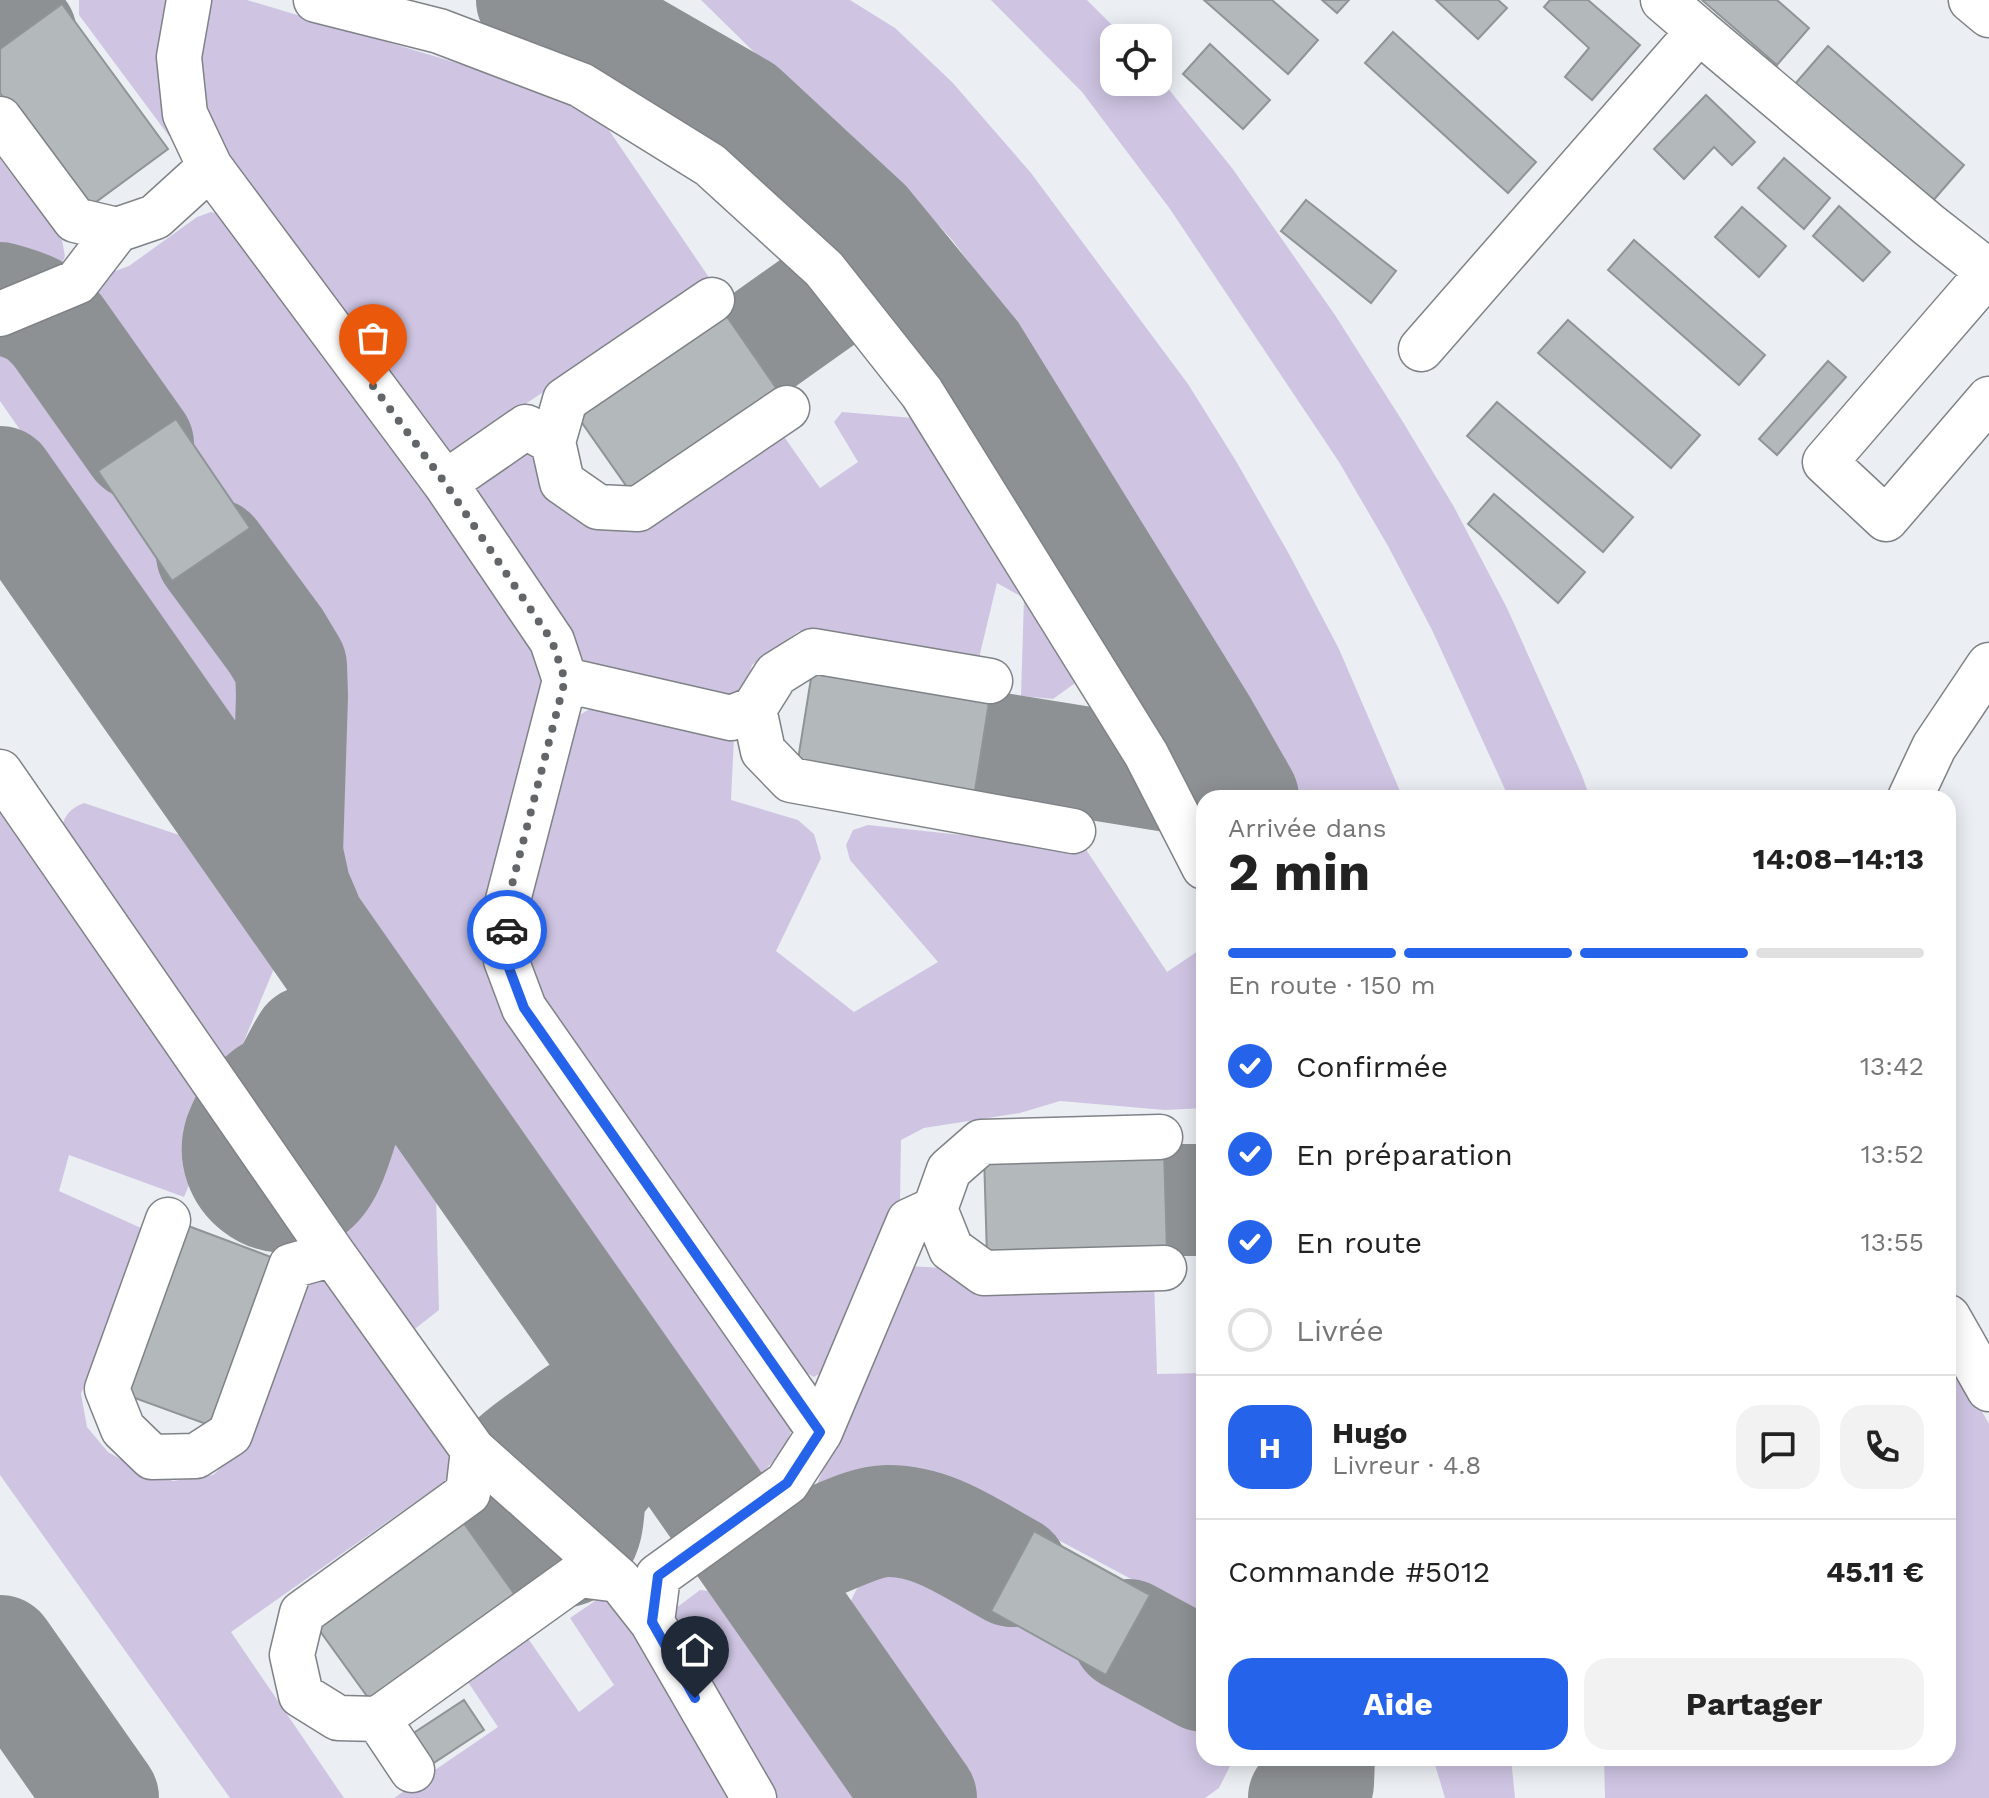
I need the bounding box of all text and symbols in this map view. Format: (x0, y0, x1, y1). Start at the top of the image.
map controls (1100, 24, 1172, 96)
button: locate (1100, 24, 1172, 96)
pin (339, 304, 407, 386)
icon: bag (351, 316, 395, 360)
text: Arrivée dans (1228, 813, 1387, 843)
text: 14:08–14:13 (1753, 841, 1924, 876)
text: 2 min (1228, 842, 1370, 903)
courier (467, 890, 547, 970)
icon: car (485, 908, 529, 952)
text: En route · 150 m (1228, 970, 1435, 1000)
icon: check (1228, 1044, 1272, 1088)
text: Confirmée (1296, 1049, 1448, 1084)
text: 13:42 (1860, 1051, 1924, 1081)
icon: check (1228, 1132, 1272, 1176)
text: En préparation (1296, 1137, 1513, 1172)
text: 13:52 (1861, 1139, 1924, 1169)
icon: check (1228, 1220, 1272, 1264)
text: En route (1296, 1225, 1422, 1260)
text: 13:55 (1861, 1227, 1924, 1257)
text: Livrée (1296, 1313, 1384, 1348)
button: chat (1736, 1405, 1820, 1489)
button: phone (1840, 1405, 1924, 1489)
text: Hugo (1332, 1415, 1408, 1450)
text: H (1259, 1430, 1281, 1465)
text: Livreur · 4.8 (1332, 1450, 1481, 1480)
text: Commande #5012 (1228, 1554, 1490, 1589)
text: 45.11 € (1826, 1554, 1924, 1589)
pin (661, 1616, 729, 1698)
icon: home (673, 1628, 717, 1672)
button: Aide (1228, 1658, 1568, 1750)
button: Partager (1584, 1658, 1924, 1750)

